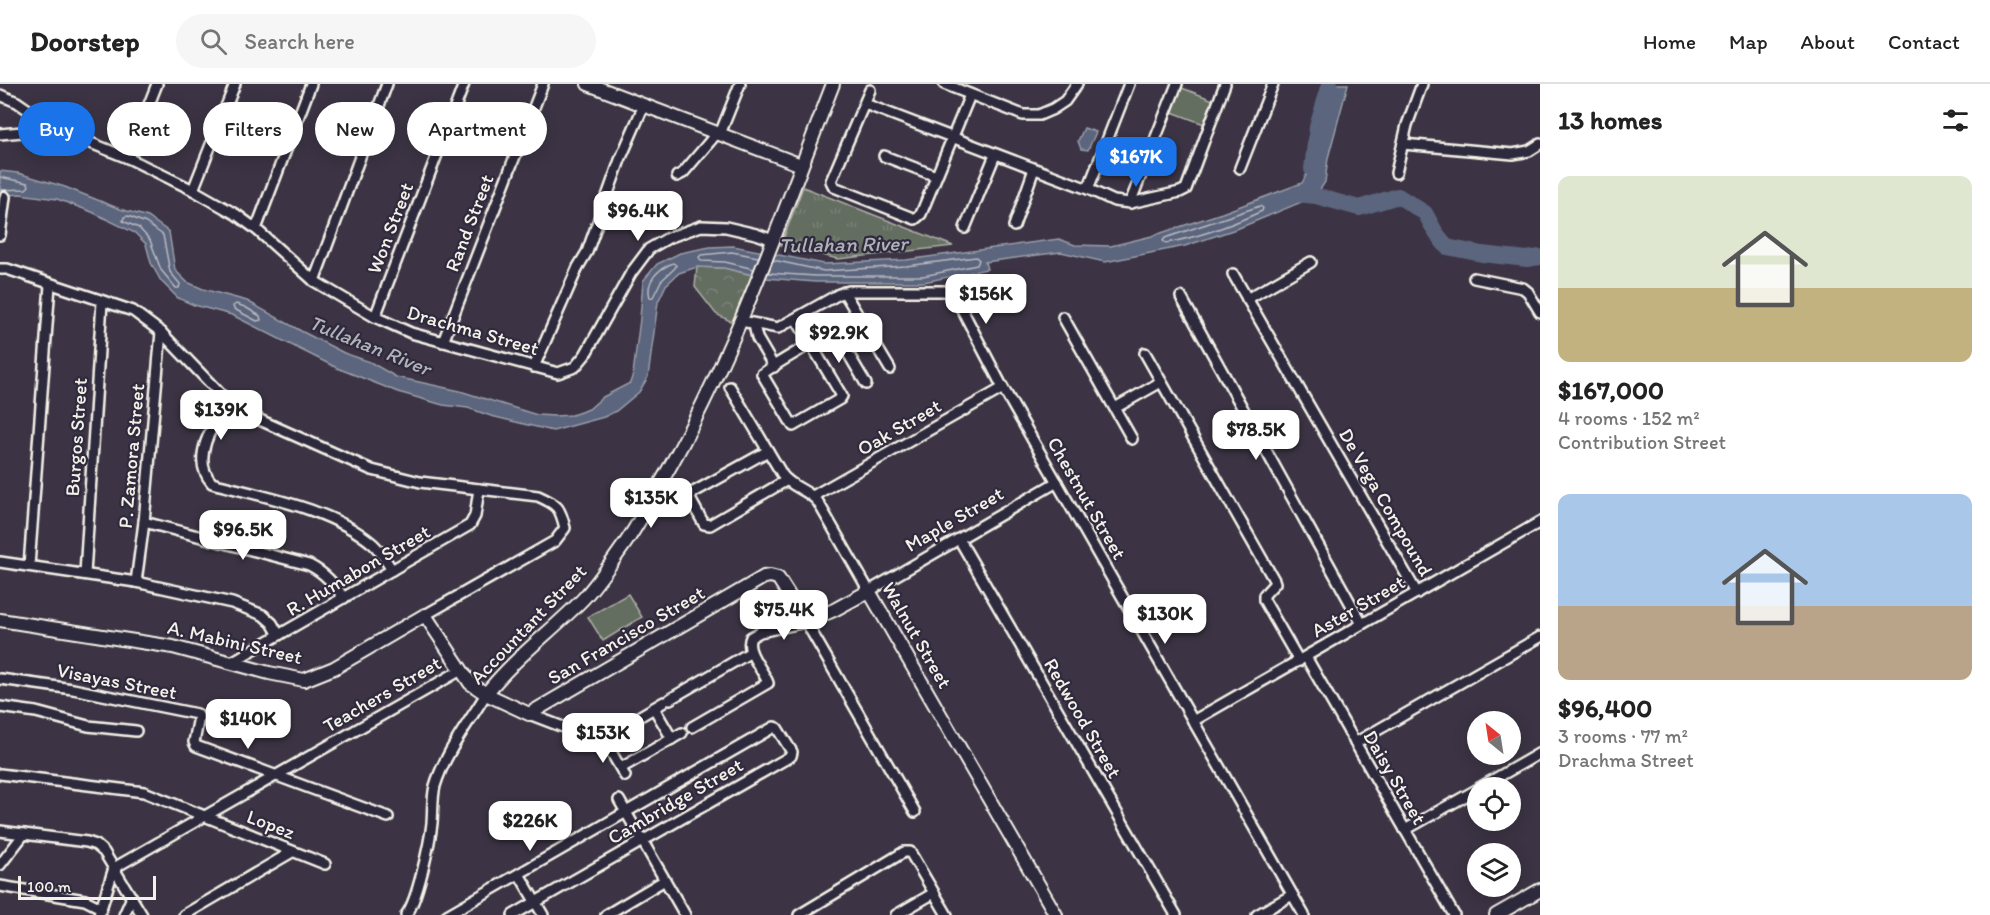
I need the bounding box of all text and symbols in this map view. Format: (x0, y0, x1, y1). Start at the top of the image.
search box (176, 14, 596, 68)
text: Doorstep (30, 24, 140, 58)
icon: search (197, 25, 230, 58)
text: Search here (245, 28, 355, 55)
text: Home (1643, 29, 1696, 54)
text: Map (1729, 29, 1768, 54)
text: About (1801, 29, 1855, 54)
text: Contact (1888, 29, 1960, 54)
chip: Buy (18, 102, 95, 156)
chip: Rent (107, 102, 191, 156)
chip: Filters (203, 102, 303, 156)
chip: New (315, 102, 395, 156)
chip: Apartment (407, 102, 547, 156)
text: 13 homes (1558, 104, 1662, 136)
icon: filters (1939, 104, 1972, 137)
pin: $167K (1094, 137, 1178, 188)
text: $167K (1110, 144, 1162, 168)
street label: Rand Street (439, 171, 499, 275)
street label: Won Street (362, 179, 418, 277)
pin: $96.4K (589, 191, 687, 242)
text: $96.4K (608, 198, 668, 222)
icon: home (1711, 215, 1819, 323)
water label: Tullahan River (778, 230, 910, 258)
pin: $156K (944, 274, 1028, 325)
text: $156K (959, 281, 1013, 305)
street label: Drachma Street (404, 300, 542, 360)
water label: Tullahan River (306, 309, 437, 382)
pin: $92.9K (790, 313, 888, 364)
text: $92.9K (809, 320, 869, 344)
text: $167,000 (1558, 374, 1664, 406)
street label: Burgos Street (60, 377, 92, 497)
street label: P. Zamora Street (113, 382, 149, 529)
pin: $139K (179, 390, 263, 441)
street label: Oak Street (853, 393, 945, 461)
text: $139K (194, 397, 248, 421)
text: 4 rooms · 152 m² (1558, 406, 1700, 430)
pin: $78.5K (1207, 410, 1305, 461)
text: $78.5K (1226, 417, 1286, 441)
street label: De Vega Compound (1334, 424, 1438, 580)
text: Contribution Street (1558, 430, 1726, 454)
street label: Chestnut Street (1042, 433, 1132, 564)
pin: $135K (609, 478, 693, 529)
street label: Maple Street (900, 481, 1008, 557)
text: $135K (624, 485, 678, 509)
pin: $96.5K (194, 510, 292, 561)
text: $96.5K (213, 517, 273, 541)
street label: R. Humabon Street (282, 519, 434, 621)
icon: home (1711, 533, 1819, 641)
street label: Accountant Street (465, 559, 591, 689)
street label: Aster Street (1307, 570, 1409, 642)
street label: Walnut Street (877, 577, 957, 693)
street label: San Francisco Street (543, 580, 709, 690)
pin: $75.4K (735, 590, 833, 641)
pin: $130K (1123, 594, 1207, 645)
text: $75.4K (754, 597, 814, 621)
text: $130K (1137, 601, 1193, 625)
street label: A. Mabini Street (165, 615, 305, 669)
street label: Teachers Street (319, 651, 445, 737)
street label: Redwood Street (1039, 654, 1127, 782)
street label: Visayas Street (55, 658, 179, 704)
text: $96,400 (1558, 692, 1652, 724)
pin: $140K (206, 699, 290, 750)
text: $140K (220, 706, 276, 730)
north arrow (1467, 711, 1521, 765)
map controls (1467, 711, 1521, 897)
pin: $153K (561, 713, 645, 764)
text: $153K (576, 720, 630, 744)
text: 3 rooms · 77 m² (1558, 724, 1688, 748)
street label: Daisy Street (1358, 726, 1432, 829)
text: Drachma Street (1558, 748, 1694, 772)
street label: Cambridge Street (603, 752, 747, 849)
button: locate (1467, 777, 1521, 831)
pin: $226K (488, 801, 572, 852)
street label: Lopez (244, 804, 298, 844)
text: $226K (503, 808, 557, 832)
button: layers (1467, 843, 1521, 897)
scale bar (18, 873, 156, 900)
text: 100 m (27, 877, 71, 896)

